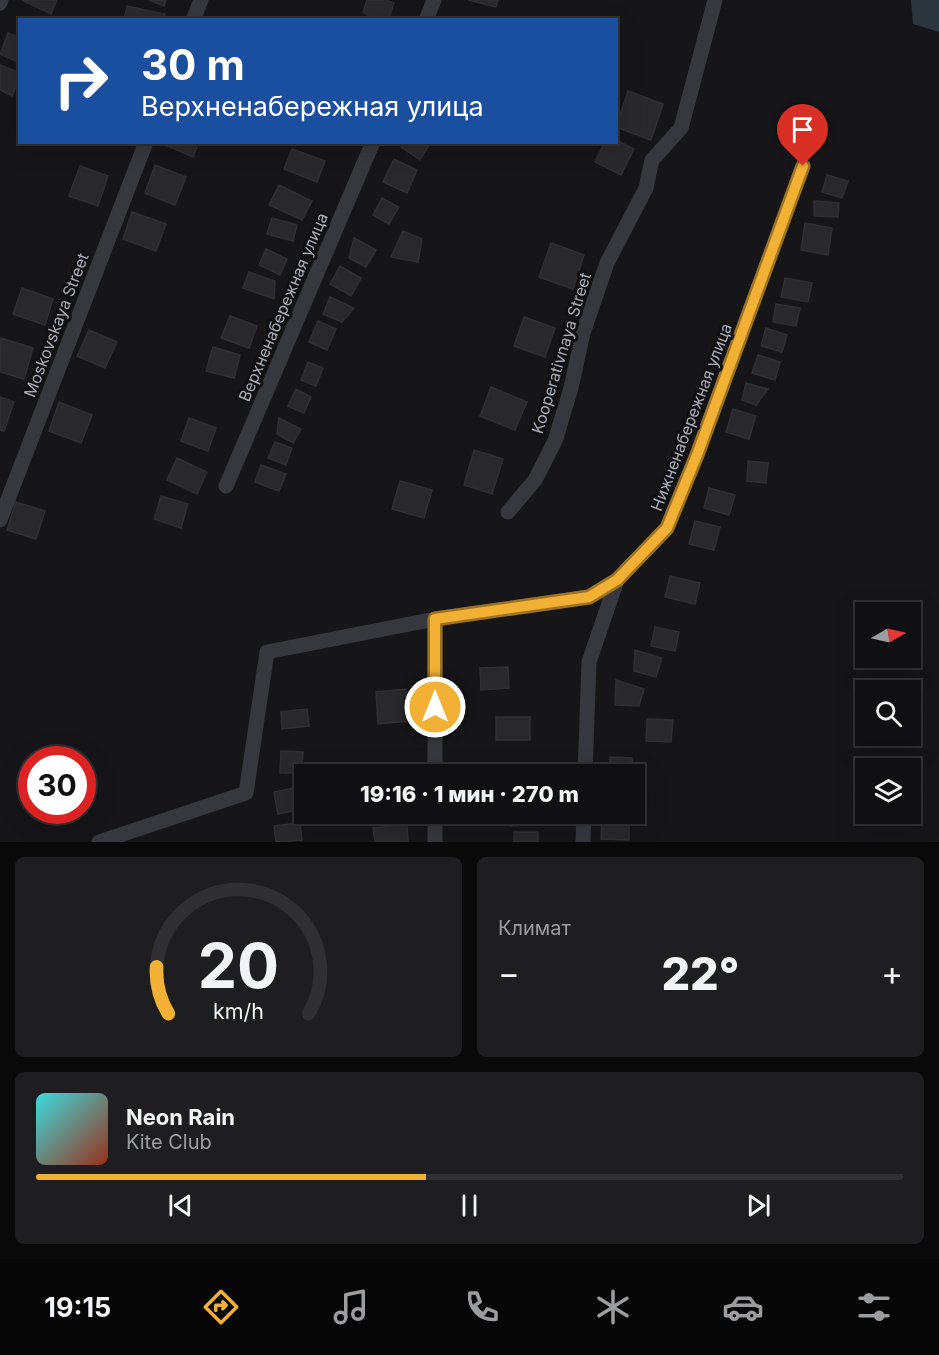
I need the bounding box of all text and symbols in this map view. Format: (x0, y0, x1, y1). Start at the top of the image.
text: 30 m (141, 39, 245, 90)
icon: right (42, 42, 120, 120)
text: Верхненабережная улица (141, 90, 484, 123)
pin (777, 104, 828, 166)
icon: arrive (786, 113, 819, 146)
street label: Верхненабережная улица (234, 210, 332, 404)
street label: Moskovskaya Street (19, 250, 93, 400)
street label: Kooperativnaya Street (527, 270, 595, 436)
street label: Нижненабережная улица (646, 320, 736, 514)
north arrow (855, 602, 921, 668)
map controls (855, 602, 921, 824)
position arrow (403, 675, 467, 739)
button: search (855, 680, 921, 746)
speed limit sign: 30 (18, 746, 96, 824)
button: layers (855, 758, 921, 824)
text: 19:16 · 1 мин · 270 m (360, 781, 579, 807)
text: Климат (498, 916, 571, 940)
text: 20 (198, 928, 279, 1003)
text: 22° (661, 946, 740, 1001)
text: − (498, 953, 520, 993)
text: + (881, 953, 903, 993)
text: km/h (213, 998, 264, 1024)
text: Neon Rain (126, 1104, 235, 1130)
text: Kite Club (126, 1130, 212, 1154)
icon: previous (164, 1189, 197, 1222)
icon: pause (453, 1189, 486, 1222)
icon: next (742, 1189, 775, 1222)
icon: directions (200, 1286, 242, 1328)
icon: music (330, 1286, 372, 1328)
icon: phone (461, 1286, 503, 1328)
icon: climate (592, 1286, 634, 1328)
icon: car (722, 1286, 764, 1328)
icon: filters (853, 1286, 895, 1328)
text: 19:15 (44, 1291, 111, 1324)

